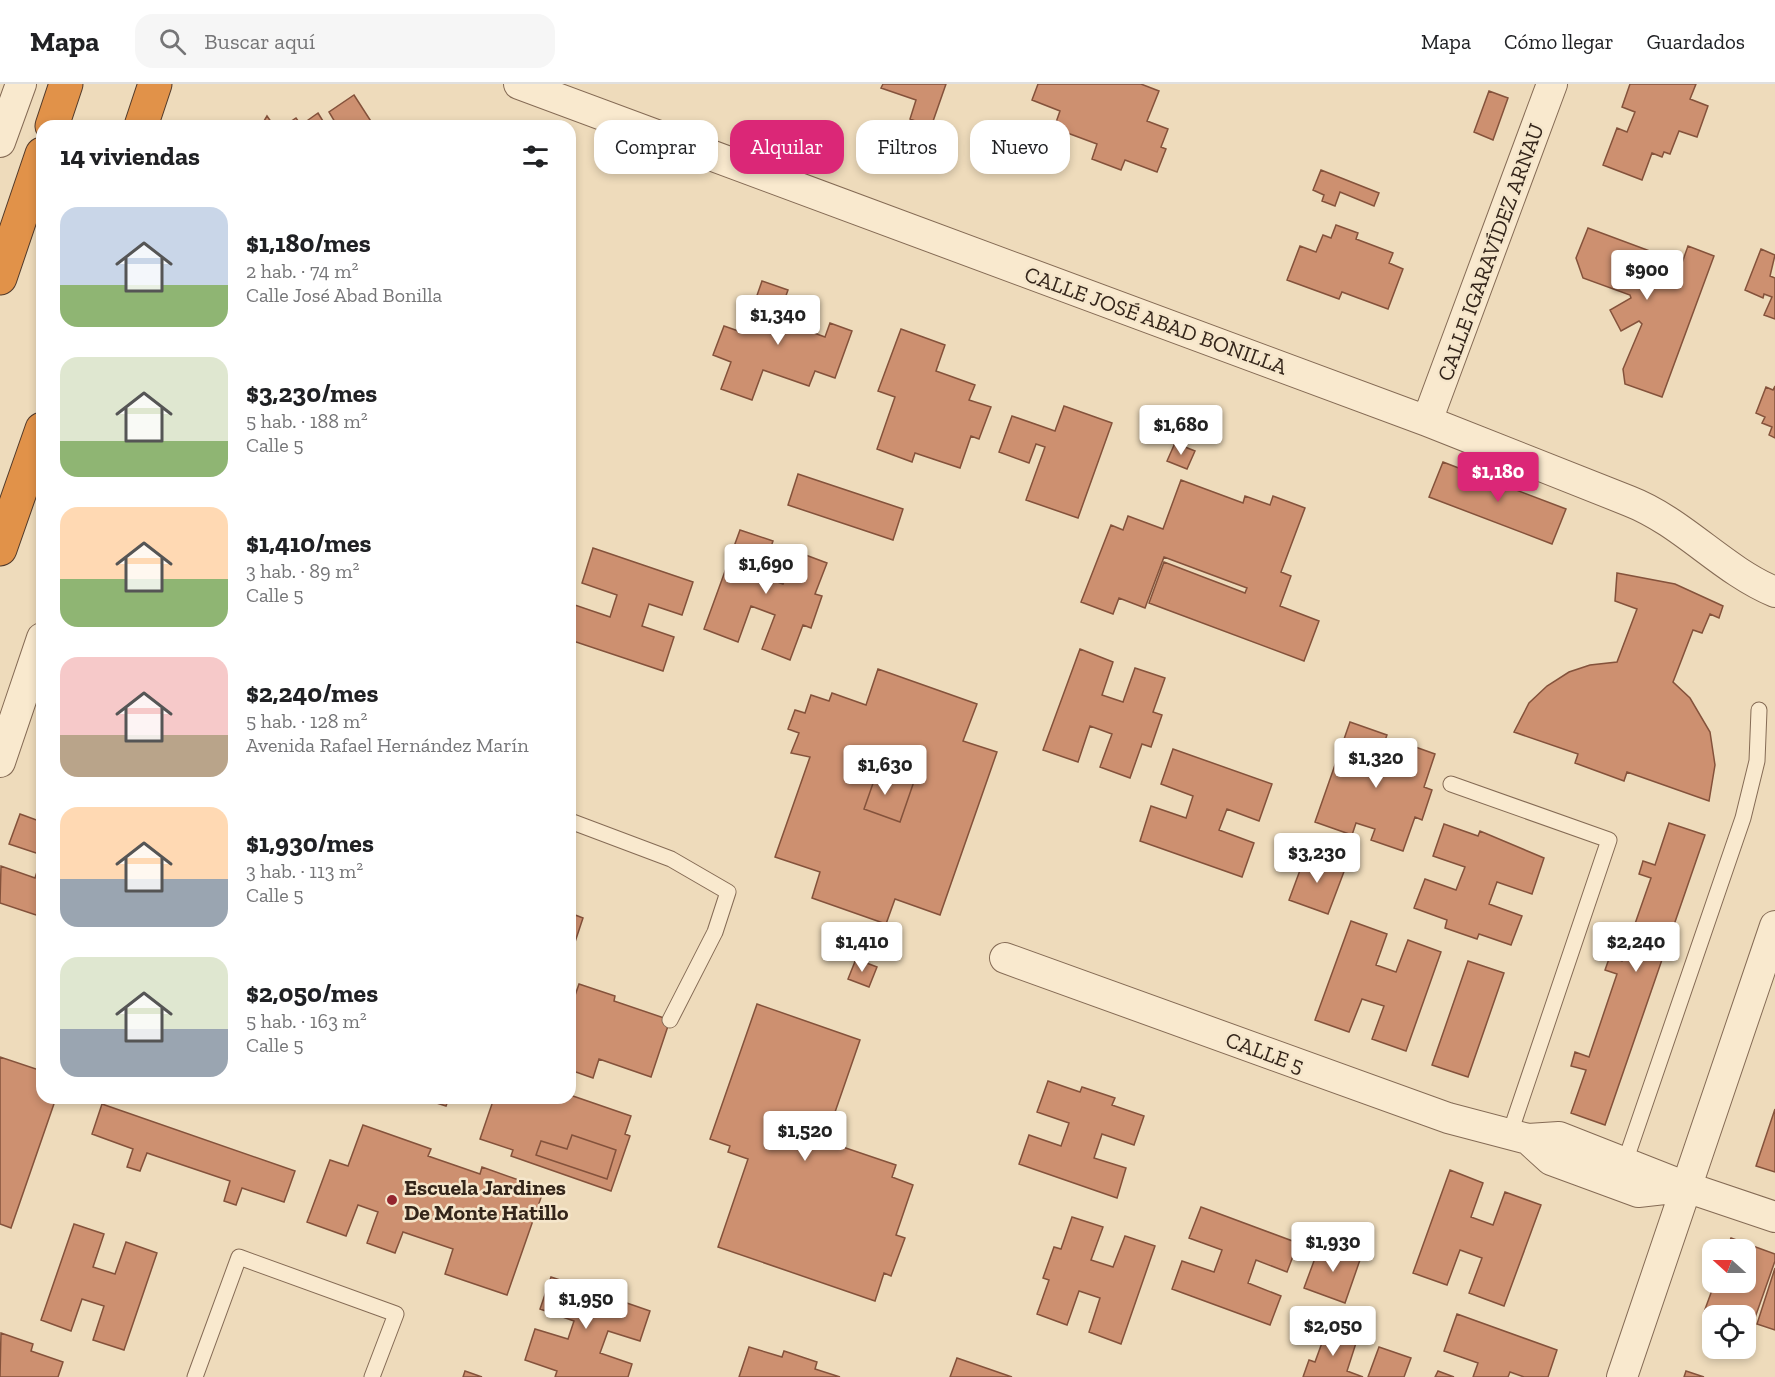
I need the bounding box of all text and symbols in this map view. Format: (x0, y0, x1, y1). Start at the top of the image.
search box (135, 14, 555, 68)
text: Mapa (30, 25, 99, 58)
icon: search (156, 25, 189, 58)
text: Buscar aquí (204, 28, 315, 55)
text: Mapa (1421, 29, 1471, 54)
text: Cómo llegar (1504, 29, 1614, 54)
text: Guardados (1647, 29, 1745, 54)
chip: Comprar (594, 120, 718, 174)
chip: Alquilar (730, 120, 844, 174)
chip: Filtros (856, 120, 958, 174)
chip: Nuevo (970, 120, 1070, 174)
street label: CALLE IGARAVÍDEZ ARNAU (1431, 120, 1550, 385)
text: 14 viviendas (60, 140, 200, 172)
icon: filters (519, 140, 552, 173)
text: $1,180/mes (246, 227, 371, 259)
icon: home (108, 231, 180, 303)
pin: $900 (1611, 250, 1683, 301)
text: $900 (1625, 257, 1669, 281)
text: 2 hab. · 74 m² (246, 259, 358, 283)
street label: CALLE JOSÉ ABAD BONILLA (1021, 260, 1291, 381)
text: Calle José Abad Bonilla (246, 283, 442, 307)
pin: $1,340 (729, 295, 827, 346)
text: $1,340 (750, 302, 806, 326)
text: $3,230/mes (246, 377, 377, 409)
icon: home (108, 381, 180, 453)
pin: $1,680 (1132, 405, 1230, 456)
text: 5 hab. · 188 m² (246, 409, 368, 433)
text: $1,680 (1153, 412, 1209, 436)
text: Calle 5 (246, 433, 303, 457)
pin: $1,180 (1449, 452, 1547, 503)
text: $1,180 (1472, 459, 1524, 483)
text: $1,410/mes (246, 527, 371, 559)
icon: home (108, 531, 180, 603)
pin: $1,690 (717, 544, 815, 595)
text: $1,690 (739, 551, 794, 575)
text: 3 hab. · 89 m² (246, 559, 359, 583)
text: Calle 5 (246, 583, 303, 607)
text: $2,240/mes (246, 677, 378, 709)
icon: home (108, 681, 180, 753)
text: 5 hab. · 128 m² (246, 709, 367, 733)
text: Avenida Rafael Hernández Marín (246, 733, 529, 757)
pin: $1,320 (1327, 738, 1425, 789)
pin: $1,630 (836, 745, 934, 796)
text: $1,320 (1348, 745, 1404, 769)
text: $1,630 (858, 752, 912, 776)
text: $1,930/mes (246, 827, 374, 859)
icon: home (108, 831, 180, 903)
pin: $3,230 (1268, 833, 1366, 884)
text: $3,230 (1288, 840, 1346, 864)
text: 3 hab. · 113 m² (246, 859, 363, 883)
text: Calle 5 (246, 883, 303, 907)
pin: $1,410 (813, 922, 911, 973)
pin: $2,240 (1587, 922, 1685, 973)
text: $1,410 (835, 929, 889, 953)
text: $2,240 (1607, 929, 1665, 953)
text: $2,050/mes (246, 977, 378, 1009)
icon: home (108, 981, 180, 1053)
text: 5 hab. · 163 m² (246, 1009, 367, 1033)
street label: CALLE 5 (1222, 1026, 1308, 1079)
text: Calle 5 (246, 1033, 303, 1057)
pin: $1,520 (756, 1111, 854, 1162)
text: $1,520 (777, 1118, 833, 1142)
place label: Escuela Jardines De Monte Hatillo (404, 1174, 569, 1226)
marker: Escuela Jardines De Monte Hatillo (385, 1193, 399, 1207)
pin: $1,930 (1284, 1222, 1382, 1273)
text: $1,930 (1305, 1229, 1361, 1253)
north arrow (1702, 1239, 1756, 1293)
map controls (1702, 1239, 1756, 1359)
pin: $1,950 (537, 1279, 635, 1330)
text: $1,950 (559, 1286, 614, 1310)
button: locate (1702, 1305, 1756, 1359)
pin: $2,050 (1284, 1306, 1382, 1357)
text: $2,050 (1304, 1313, 1362, 1337)

